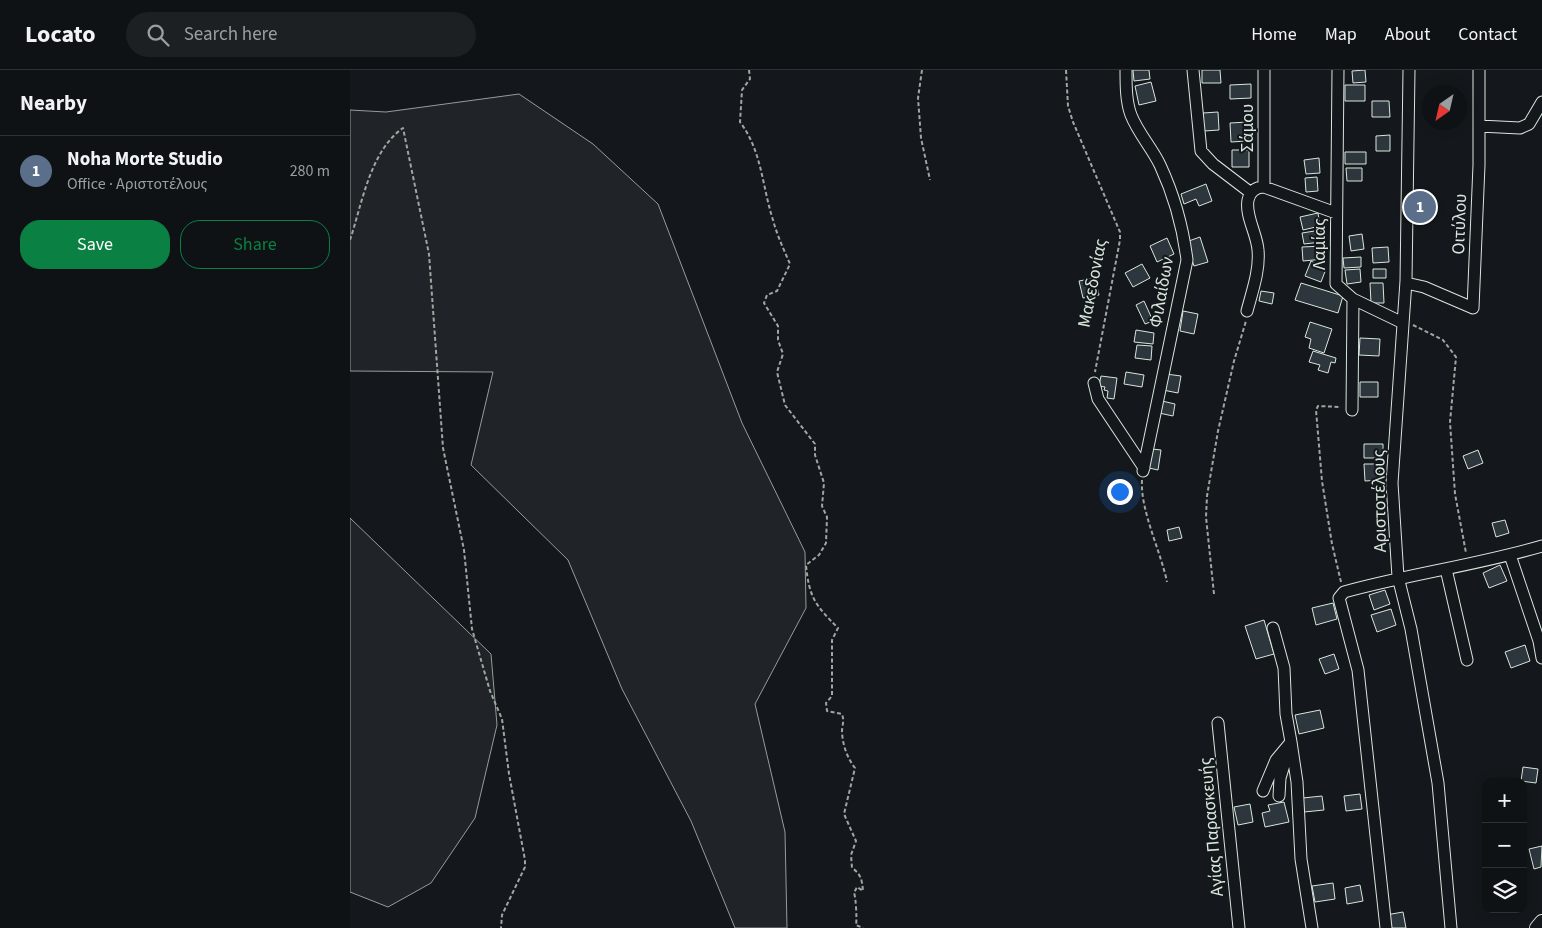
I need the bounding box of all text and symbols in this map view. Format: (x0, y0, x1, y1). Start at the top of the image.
search box (126, 12, 476, 57)
text: Locato (25, 17, 96, 52)
icon: search (144, 21, 172, 49)
text: Search here (184, 21, 277, 48)
text: Home (1251, 22, 1297, 47)
text: Map (1325, 22, 1357, 47)
text: About (1385, 22, 1430, 47)
text: Contact (1458, 22, 1517, 47)
north arrow (1422, 85, 1467, 130)
text: Nearby (20, 88, 87, 118)
street label: Σάμου (1235, 104, 1260, 152)
text: Noha Morte Studio (67, 146, 223, 173)
text: 1 (32, 160, 40, 182)
text: 280 m (290, 160, 330, 182)
text: Office · Αριστοτέλους (67, 173, 208, 195)
pin: 1 (1404, 188, 1436, 226)
street label: Οιτύλου (1446, 193, 1473, 255)
street label: Λαμίας (1307, 218, 1332, 270)
button: Save (20, 220, 170, 269)
button: Share (180, 220, 330, 269)
street label: Μακεδονίας (1072, 236, 1113, 330)
street label: Φιλαίδων (1143, 254, 1180, 330)
street label: Αριστοτέλους (1366, 449, 1393, 553)
your location (1107, 479, 1133, 505)
street label: Αγίας Παρασκευής (1193, 756, 1230, 897)
map controls (1482, 778, 1527, 913)
button: + (1482, 778, 1527, 823)
button: − (1482, 823, 1527, 868)
button: layers (1482, 868, 1527, 913)

